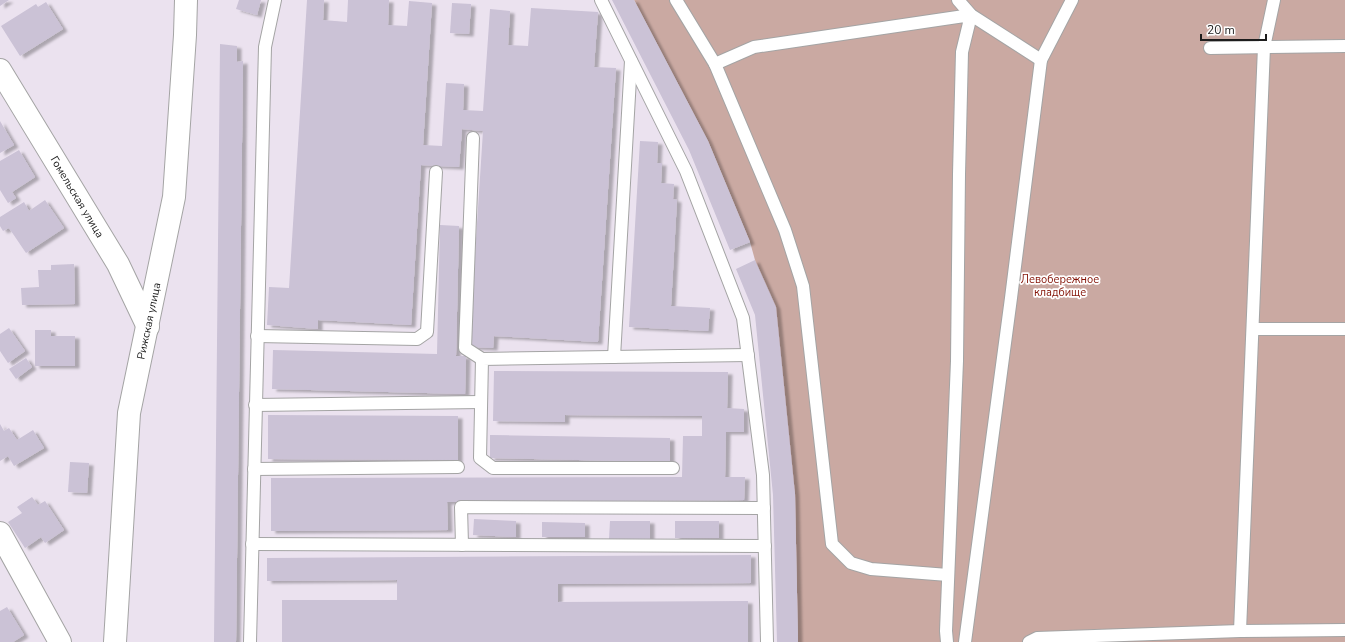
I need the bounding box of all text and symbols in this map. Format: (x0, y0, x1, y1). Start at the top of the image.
scale bar (1201, 16, 1266, 42)
text: 20 m (1207, 22, 1235, 38)
street label: Гомельская улица (47, 153, 107, 241)
park label: Левобережное кладбище (1021, 272, 1099, 300)
street label: Рижская улица (134, 281, 164, 361)

